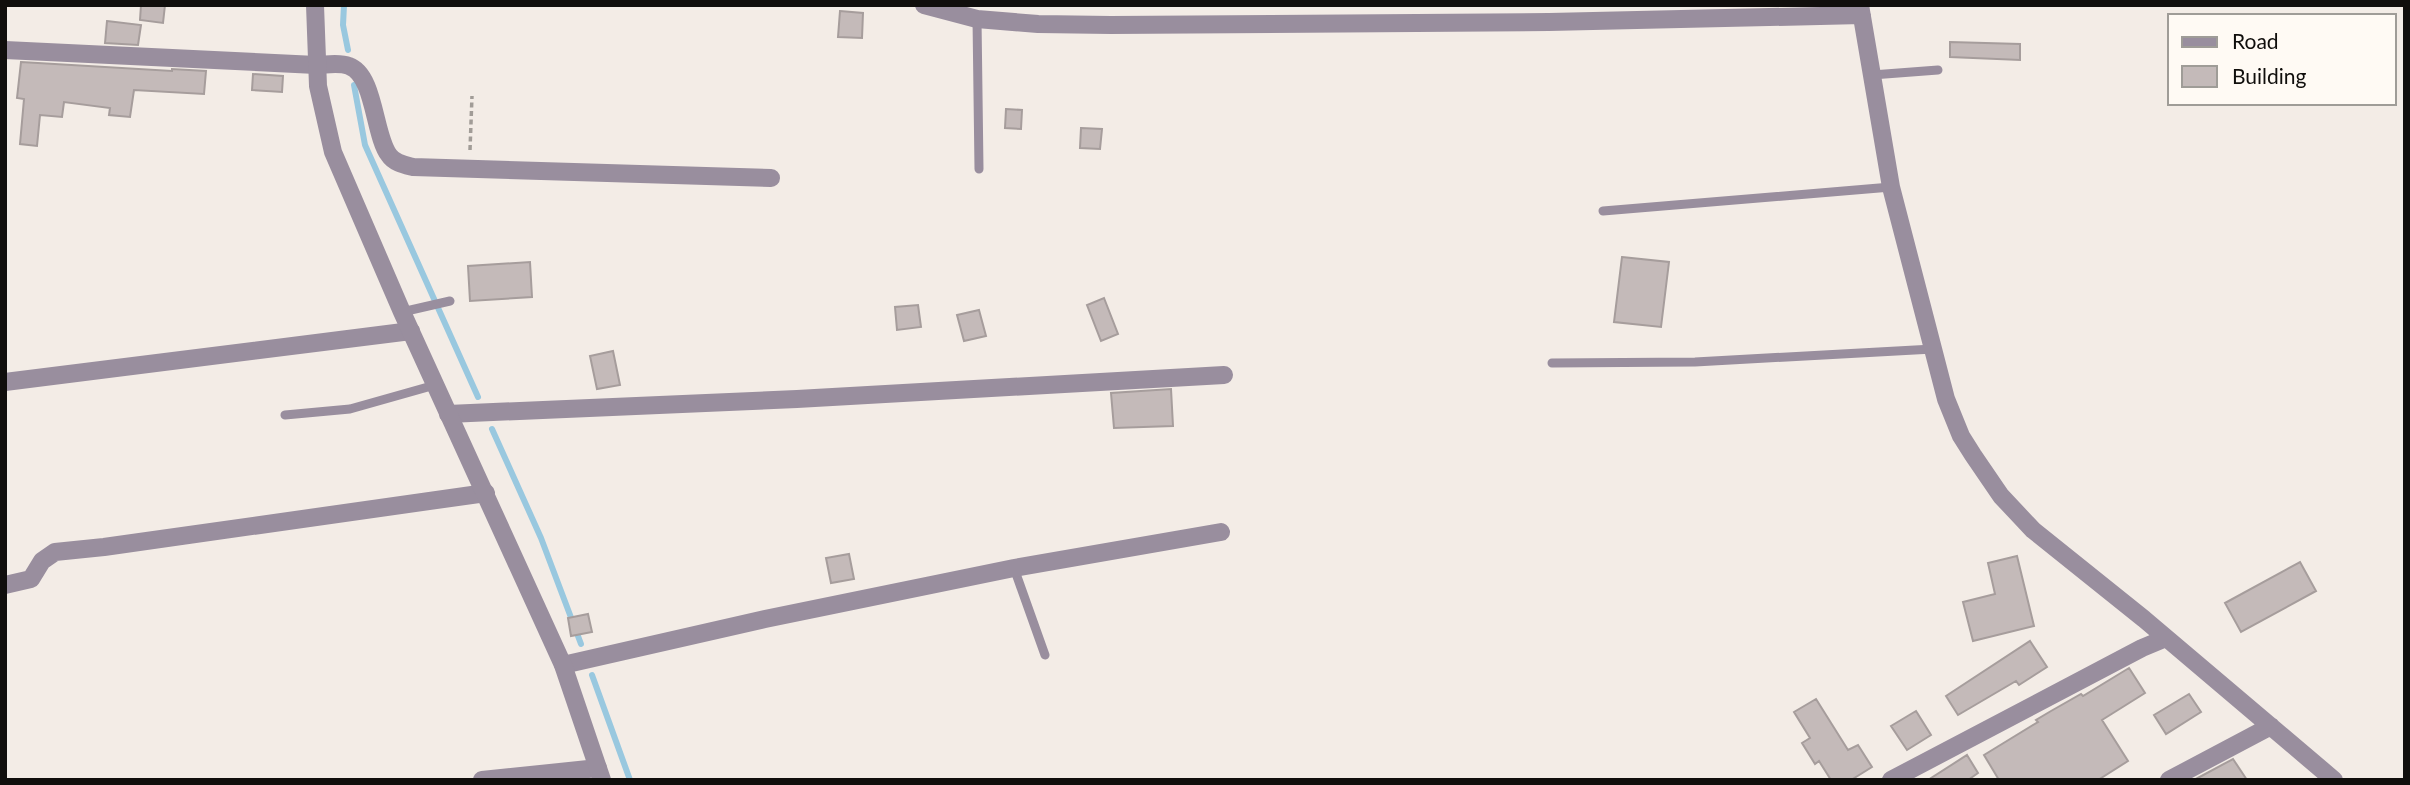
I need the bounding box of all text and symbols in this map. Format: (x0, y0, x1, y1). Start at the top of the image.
legend (2168, 14, 2396, 105)
text: Road (2232, 28, 2279, 53)
text: Building (2232, 63, 2307, 88)

